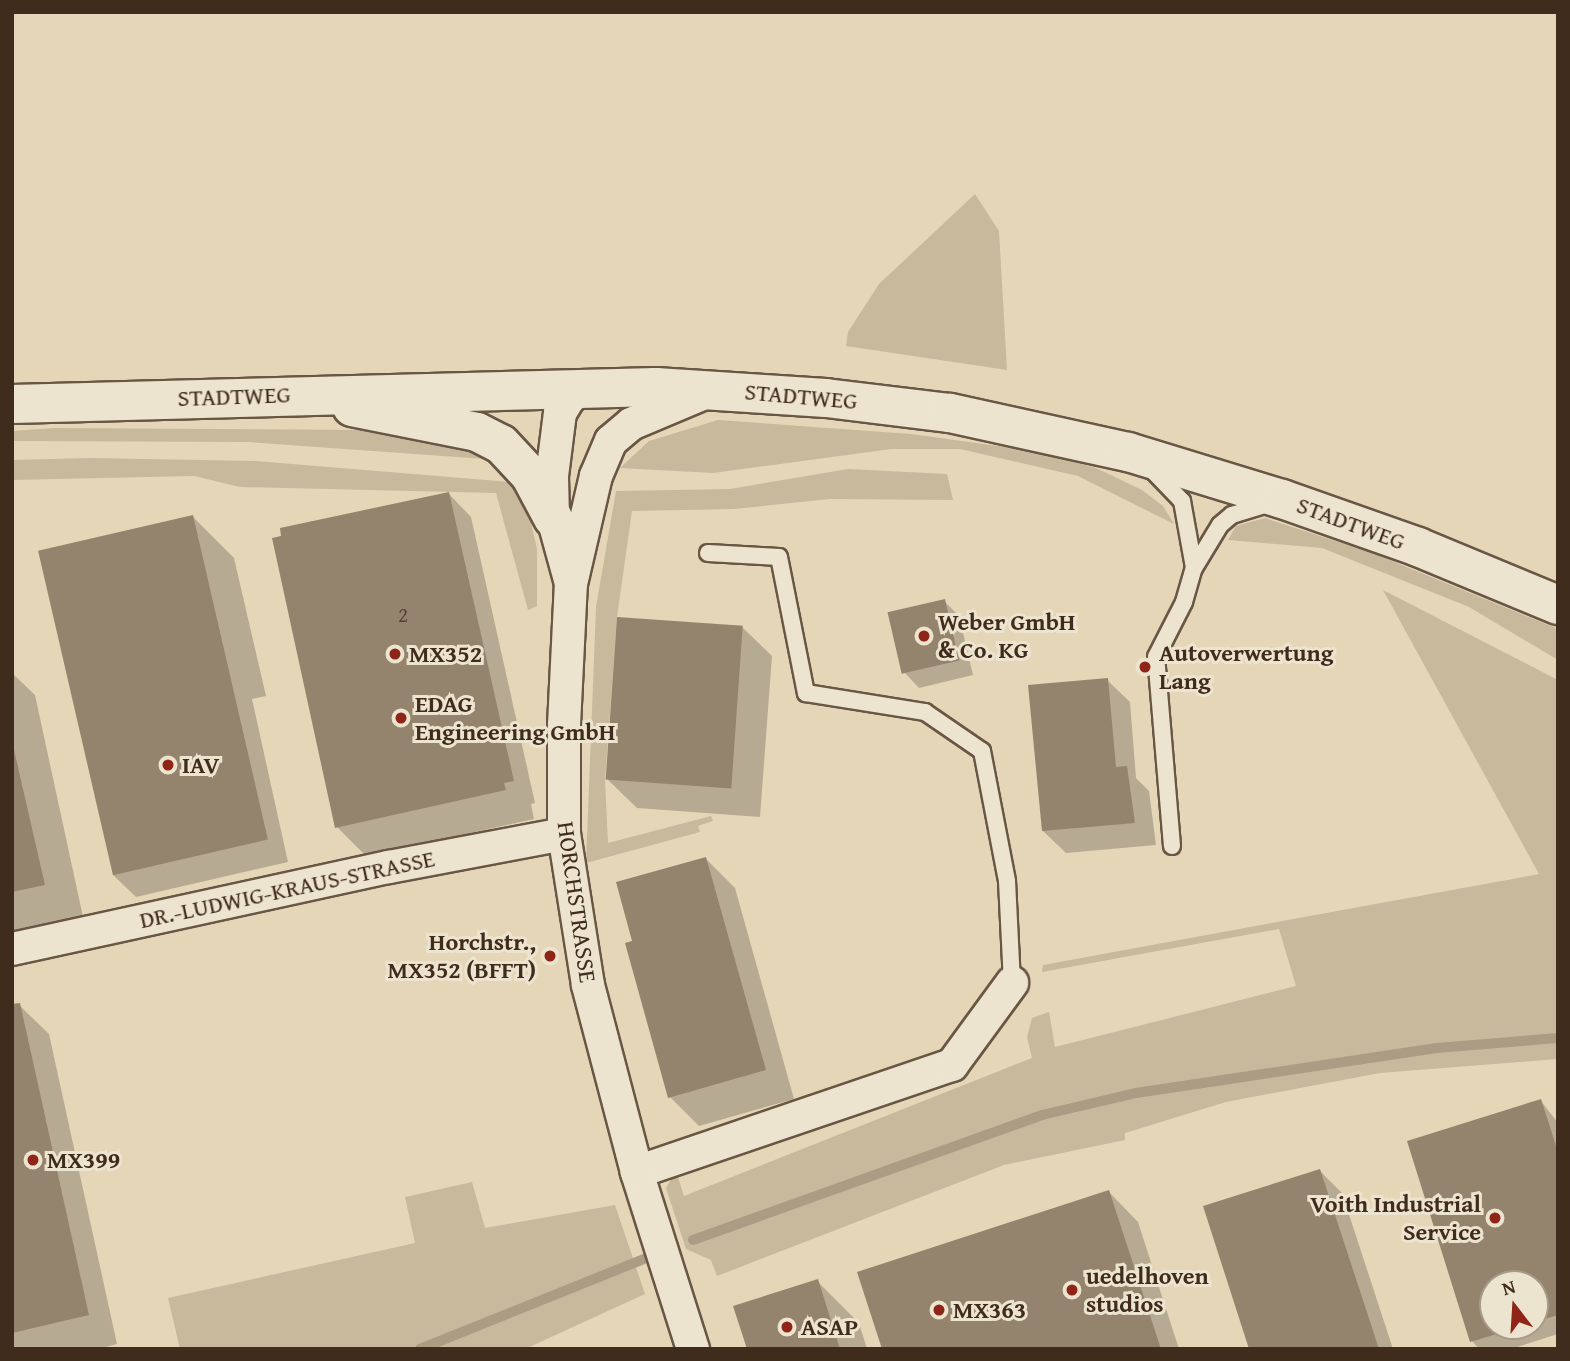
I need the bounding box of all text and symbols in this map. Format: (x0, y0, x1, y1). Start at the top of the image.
street label: STADTWEG (743, 377, 859, 415)
street label: STADTWEG (177, 380, 291, 412)
street label: STADTWEG (1293, 490, 1409, 556)
house number: 2 (398, 602, 408, 628)
place label: Weber GmbH & Co. KG (938, 608, 1075, 664)
marker: Weber GmbH & Co. KG (916, 628, 932, 644)
place label: Autoverwertung Lang (1159, 639, 1333, 695)
place label: MX352 (409, 640, 482, 668)
marker: MX352 (387, 646, 403, 662)
marker: Autoverwertung Lang (1137, 659, 1153, 675)
place label: EDAG Engineering GmbH (415, 690, 615, 746)
marker: EDAG Engineering GmbH (393, 710, 409, 726)
place label: IAV (182, 751, 220, 779)
marker: IAV (160, 757, 176, 773)
street label: HORCHSTRASSE (551, 820, 603, 984)
street label: DR.-LUDWIG-KRAUS-STRASSE (137, 844, 437, 934)
place label: Horchstr., MX352 (BFFT) (388, 928, 536, 984)
marker: Horchstr., MX352 (BFFT) (542, 948, 558, 964)
place label: MX399 (47, 1146, 120, 1174)
marker: MX399 (25, 1152, 41, 1168)
place label: Voith Industrial Service (1310, 1190, 1481, 1246)
marker: Voith Industrial Service (1487, 1210, 1503, 1226)
place label: uedelhoven studios (1086, 1262, 1209, 1318)
north arrow (1479, 1270, 1549, 1340)
text: N (1498, 1272, 1519, 1302)
marker: uedelhoven studios (1064, 1282, 1080, 1298)
place label: MX363 (953, 1296, 1026, 1324)
marker: MX363 (931, 1302, 947, 1318)
place label: ASAP (801, 1313, 858, 1341)
marker: ASAP (779, 1319, 795, 1335)

